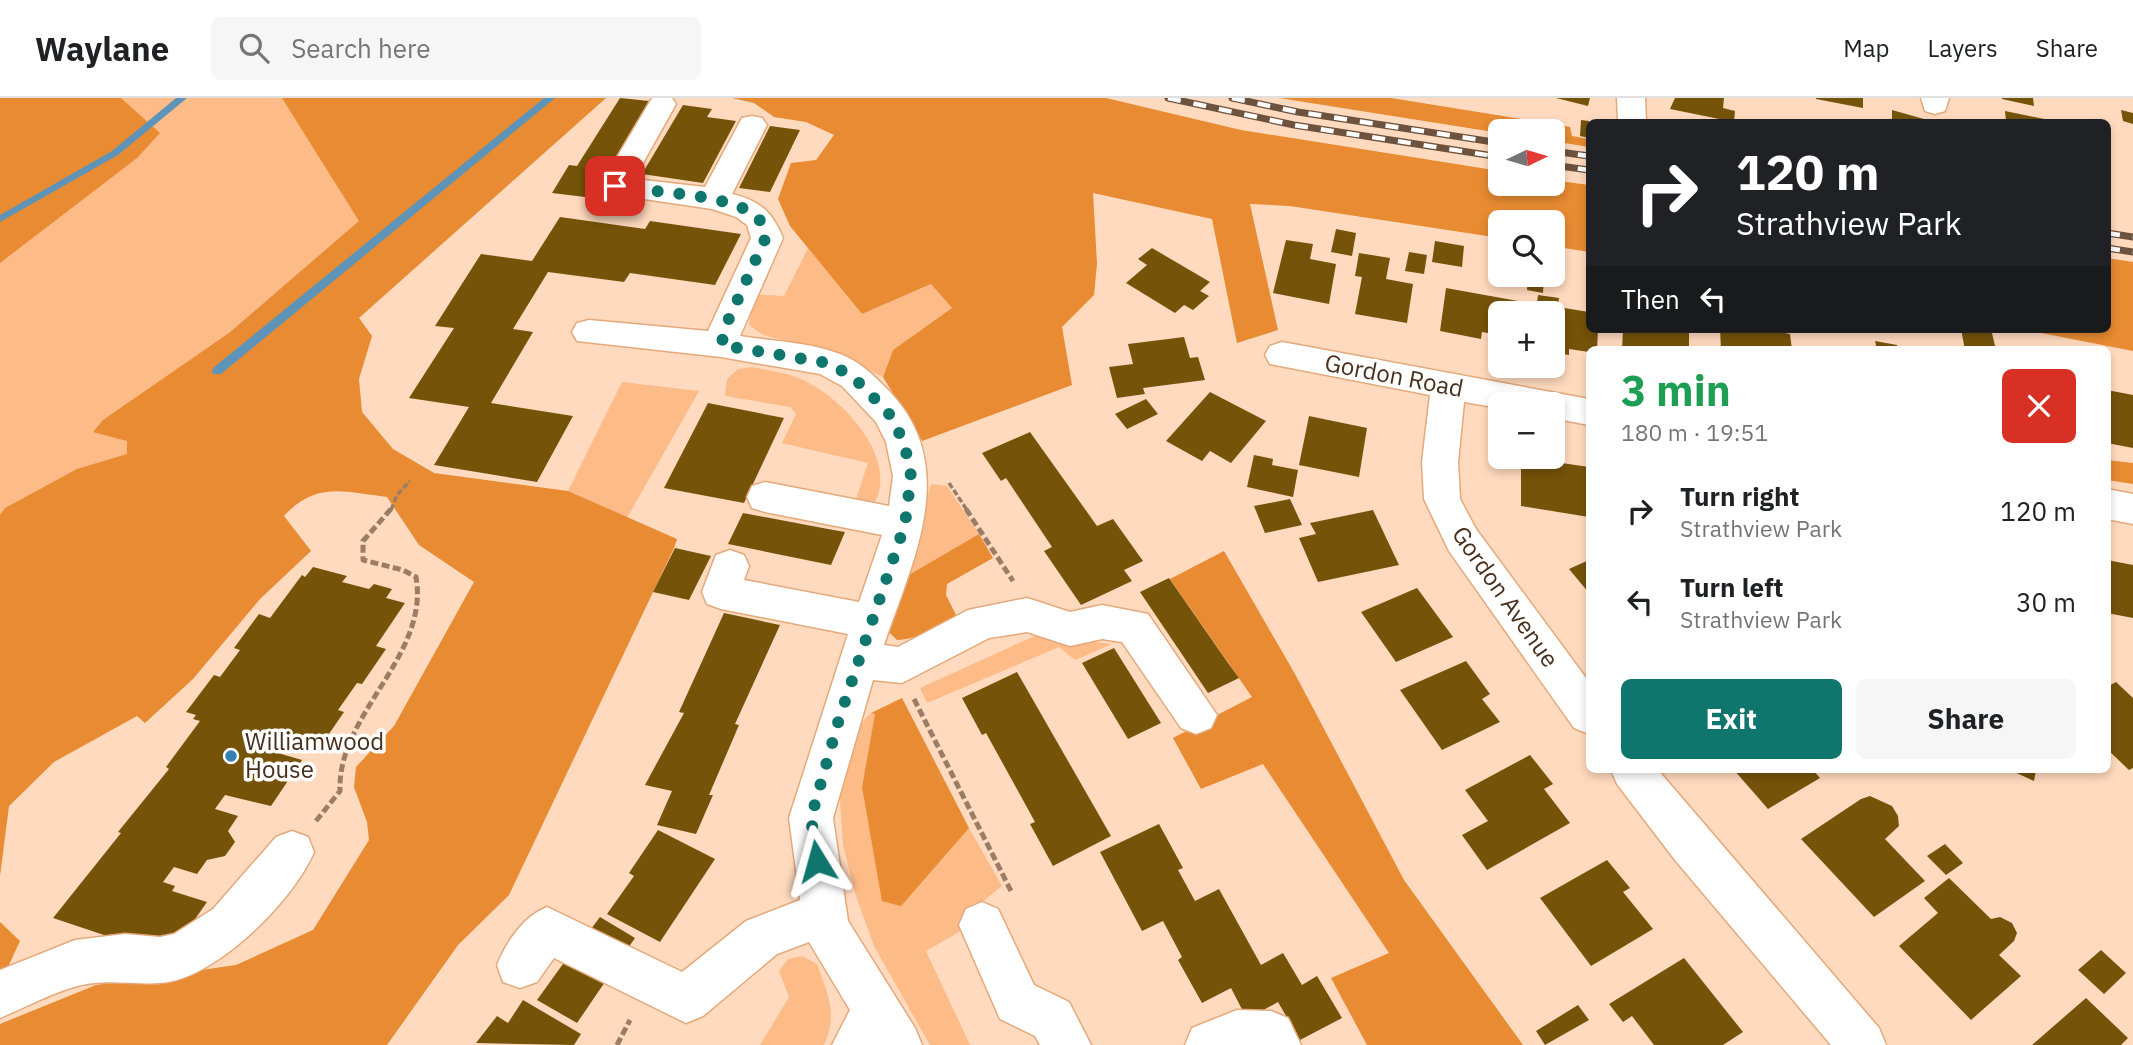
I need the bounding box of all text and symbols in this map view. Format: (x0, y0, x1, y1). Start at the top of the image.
search box (211, 17, 701, 80)
text: Waylane (35, 27, 169, 70)
icon: search (235, 29, 273, 67)
text: Search here (291, 31, 431, 65)
text: Map (1843, 32, 1890, 64)
text: Layers (1928, 32, 1998, 64)
text: Share (2036, 32, 2098, 64)
north arrow (1488, 119, 1564, 196)
map controls (1488, 119, 1565, 469)
text: 120 m (1736, 140, 1880, 203)
icon: right (1621, 147, 1712, 238)
pin (585, 156, 645, 216)
icon: arrive (596, 167, 634, 205)
text: Strathview Park (1736, 202, 1962, 244)
button: search (1488, 210, 1565, 287)
icon: left (1694, 280, 1732, 318)
text: Then (1621, 282, 1680, 316)
button: + (1488, 301, 1565, 378)
street label: Gordon Road (1322, 346, 1466, 404)
text: 3 min (1621, 363, 1731, 418)
button: close (2002, 369, 2076, 443)
button: − (1488, 392, 1565, 469)
text: 180 m · 19:51 (1621, 417, 1768, 447)
text: Turn right (1680, 479, 1799, 513)
icon: right (1621, 492, 1659, 530)
text: 120 m (2000, 494, 2076, 528)
text: Strathview Park (1680, 513, 1842, 543)
street label: Gordon Avenue (1445, 519, 1566, 673)
text: Turn left (1680, 570, 1783, 604)
icon: left (1621, 583, 1659, 621)
text: 30 m (2016, 585, 2076, 619)
text: Strathview Park (1680, 604, 1842, 634)
button: Exit (1621, 679, 1842, 759)
button: Share (1856, 679, 2076, 759)
place label: Williamwood House (245, 725, 384, 785)
marker: Williamwood House (223, 748, 239, 764)
position arrow (780, 824, 854, 898)

